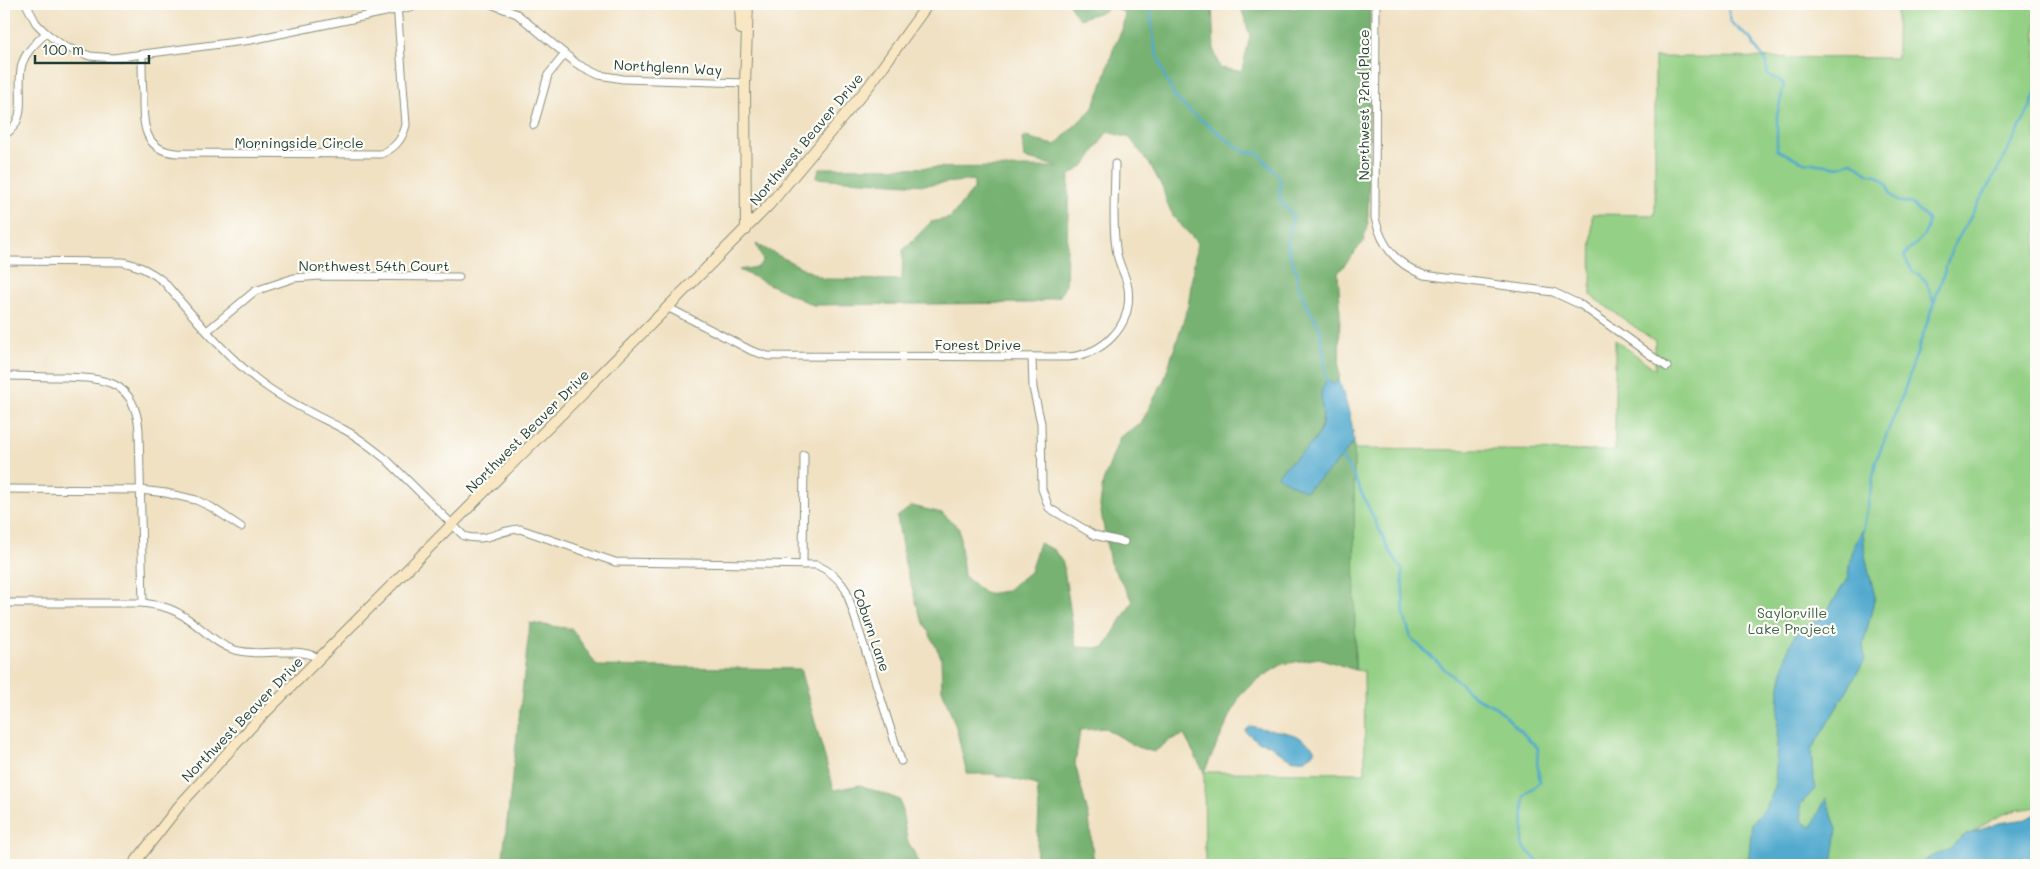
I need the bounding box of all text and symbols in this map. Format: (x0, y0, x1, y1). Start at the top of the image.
street label: Northwest 72nd Place (1354, 29, 1373, 181)
scale bar (35, 32, 149, 64)
text: 100 m (42, 39, 84, 59)
street label: Northglenn Way (613, 55, 723, 79)
street label: Northwest Beaver Drive (745, 69, 867, 209)
street label: Morningside Circle (234, 133, 364, 152)
street label: Northwest 54th Court (299, 256, 449, 275)
street label: Forest Drive (935, 335, 1021, 354)
street label: Northwest Beaver Drive (461, 365, 593, 497)
street label: Coburn Lane (849, 586, 895, 674)
park label: Saylorville Lake Project (1748, 603, 1836, 638)
street label: Northwest Beaver Drive (177, 652, 307, 786)

